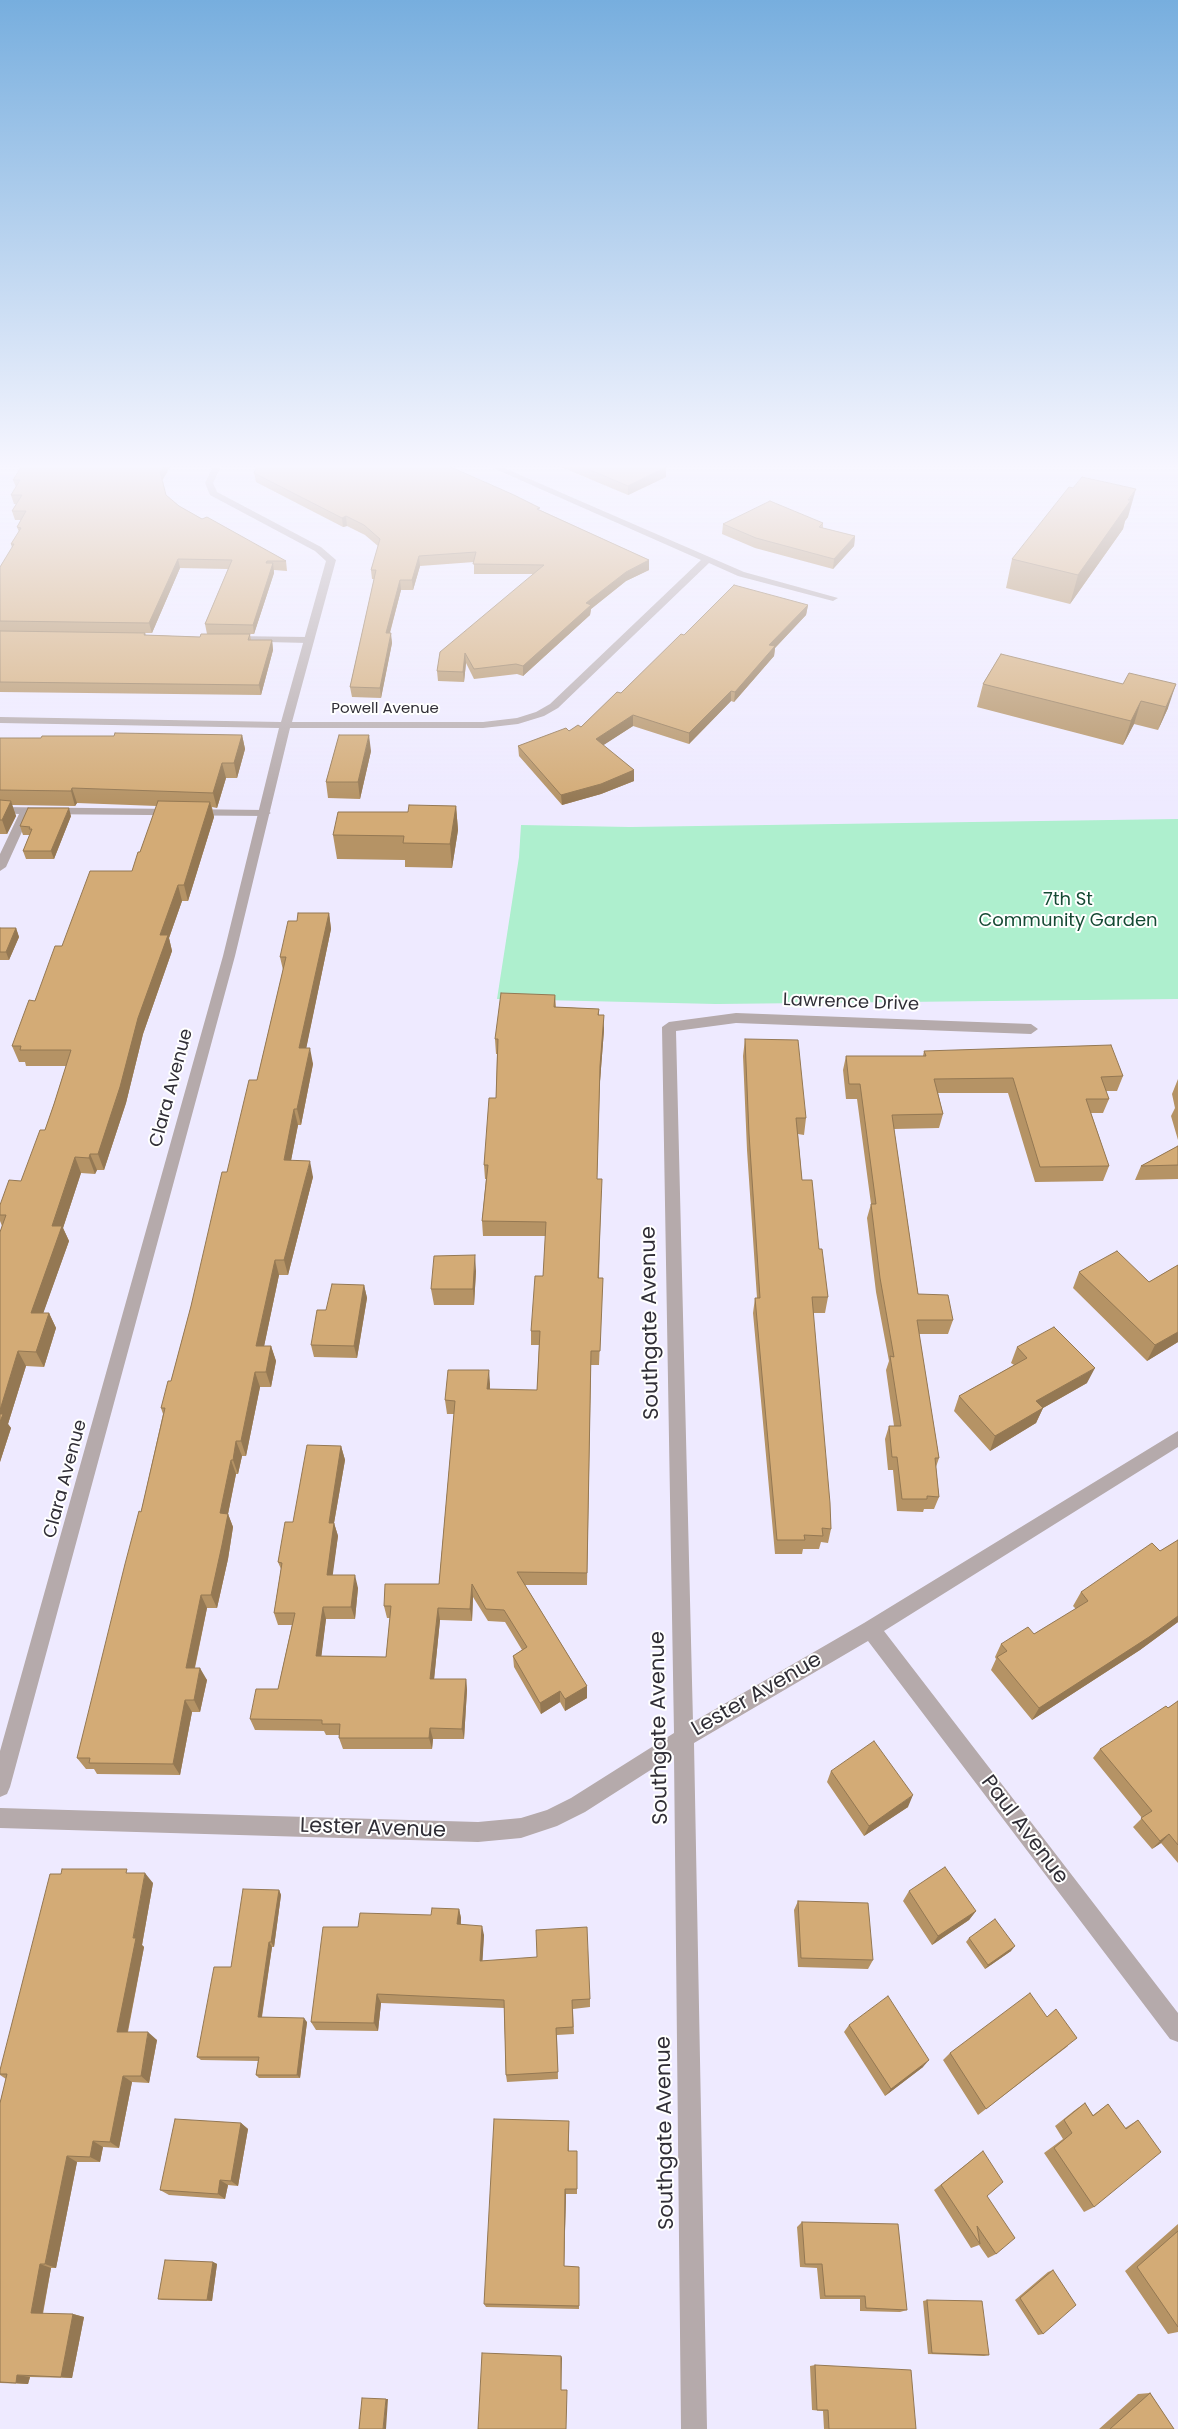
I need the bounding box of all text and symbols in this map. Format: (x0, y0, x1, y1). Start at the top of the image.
street label: Powell Avenue (331, 700, 439, 718)
park label: 7th St Community Garden (978, 889, 1158, 932)
street label: Lawrence Drive (783, 990, 919, 1016)
street label: Clara Avenue (146, 1026, 198, 1150)
street label: Southgate Avenue (637, 1226, 665, 1420)
street label: Clara Avenue (40, 1417, 92, 1541)
street label: Southgate Avenue (646, 1631, 674, 1825)
street label: Lester Avenue (687, 1648, 827, 1742)
street label: Paul Avenue (975, 1771, 1073, 1889)
street label: Lester Avenue (300, 1814, 446, 1844)
street label: Southgate Avenue (652, 2036, 680, 2230)

